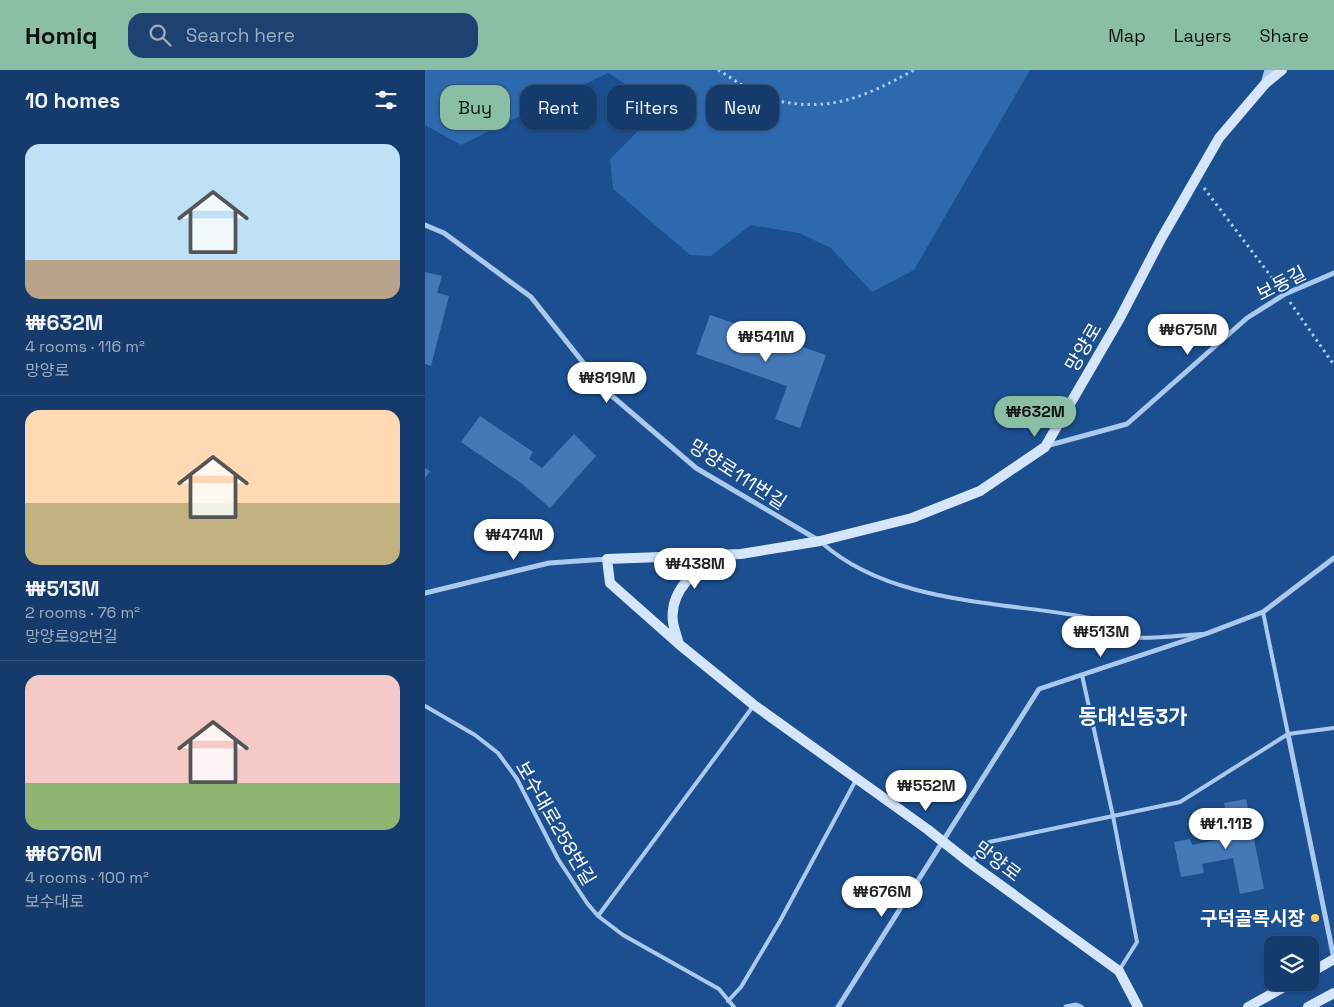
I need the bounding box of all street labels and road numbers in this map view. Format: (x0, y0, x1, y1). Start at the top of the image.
street label: 보동길 (1252, 260, 1310, 306)
street label: 망양로 (1059, 318, 1107, 376)
street label: 망양로111번길 (684, 434, 791, 515)
street label: 보수대로258번길 (510, 757, 601, 890)
street label: 망양로 (969, 836, 1026, 887)

